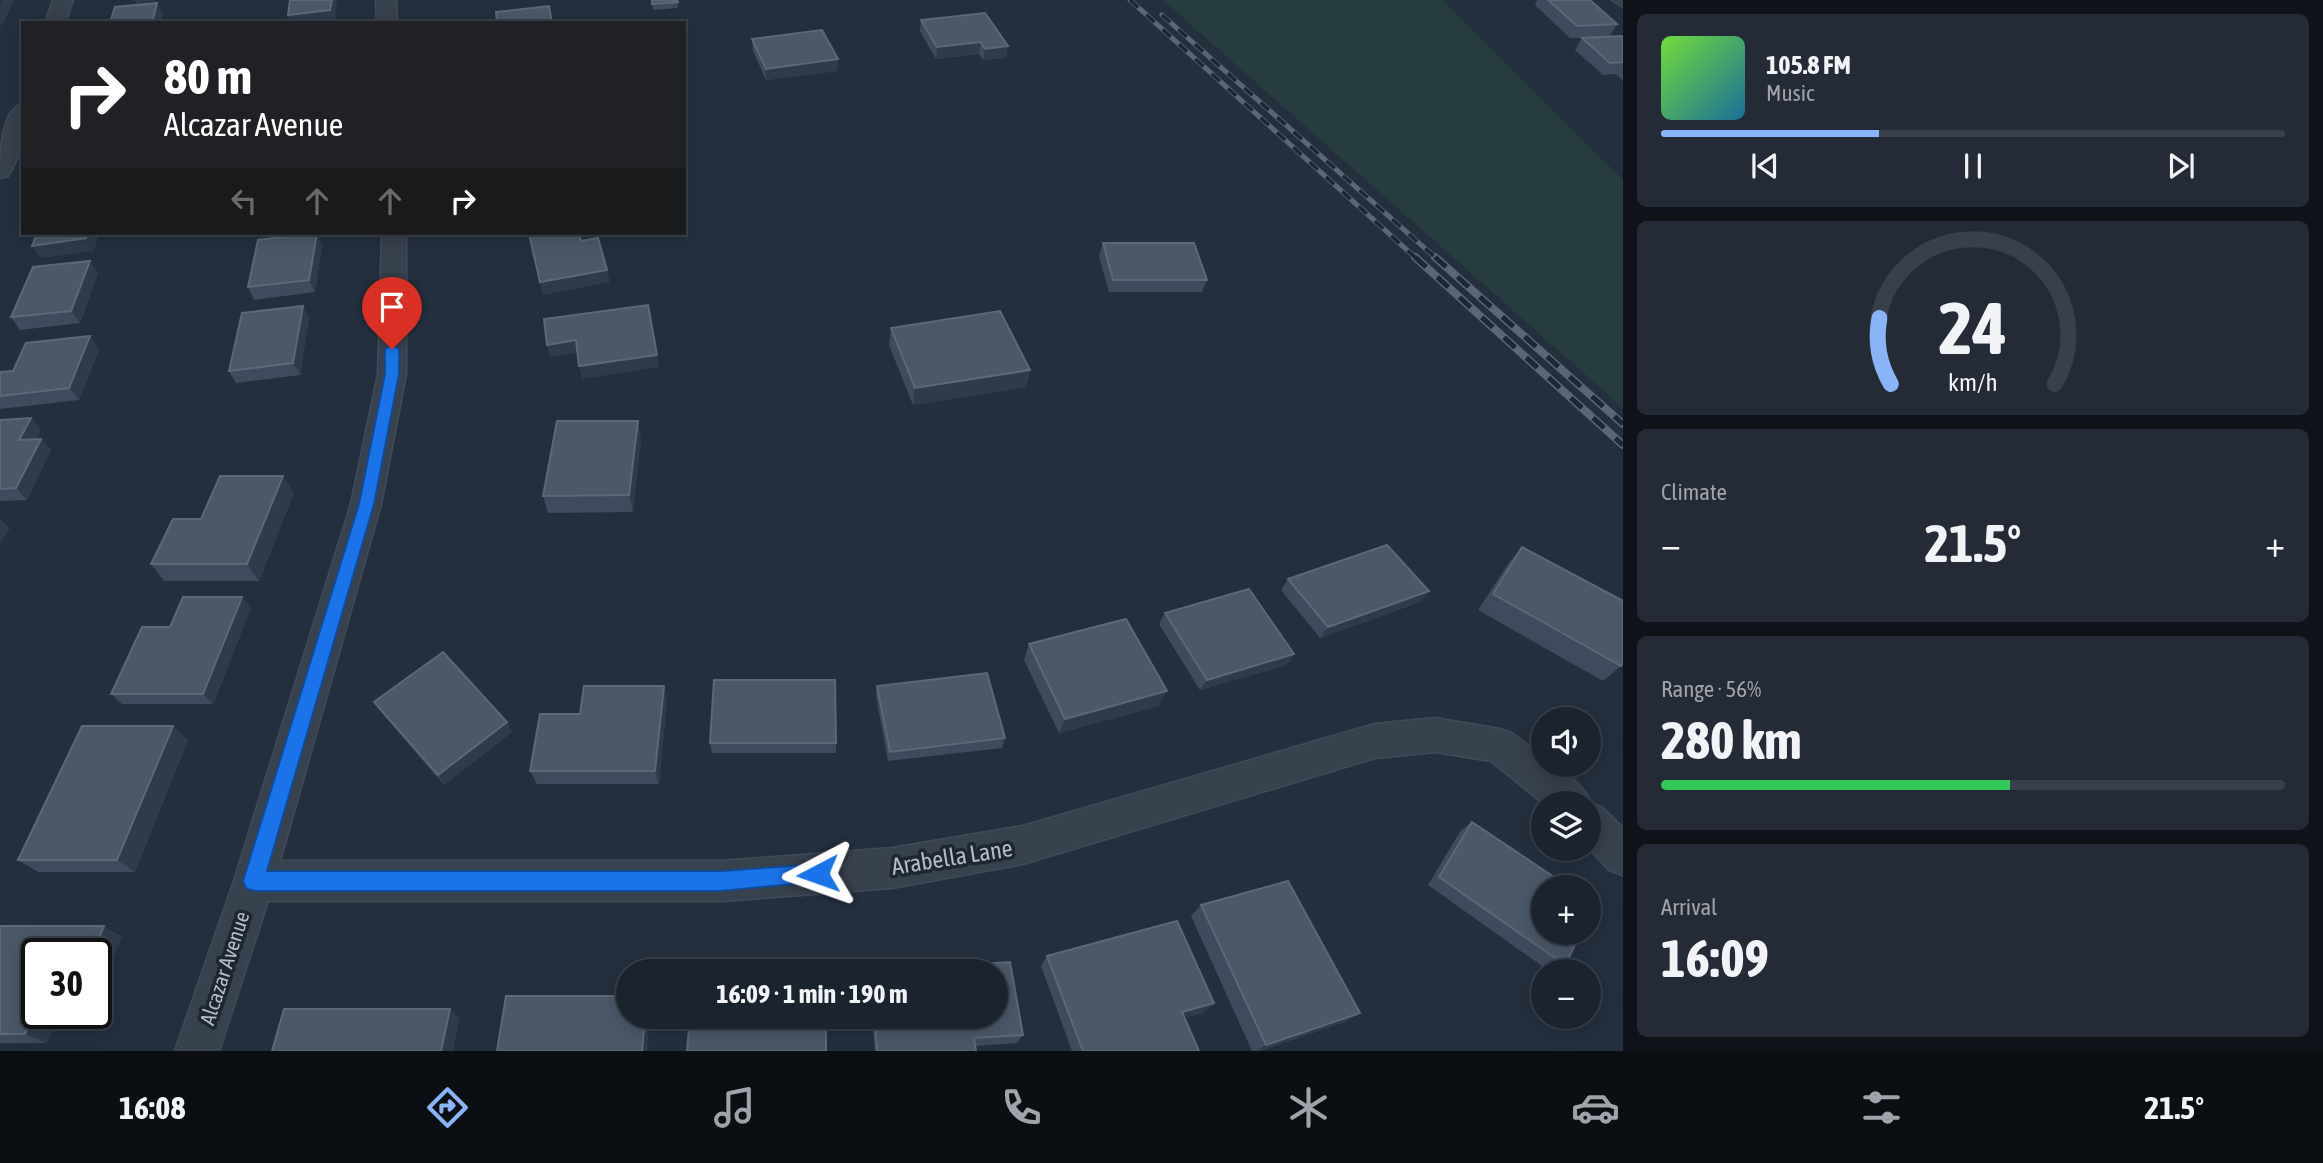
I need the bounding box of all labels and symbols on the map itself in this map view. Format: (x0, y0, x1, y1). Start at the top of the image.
pin (362, 277, 422, 349)
street label: Arabella Lane (890, 834, 1014, 880)
position arrow (781, 837, 855, 911)
street label: Alcazar Avenue (194, 908, 254, 1028)
speed limit sign: 30 (21, 938, 112, 1029)

